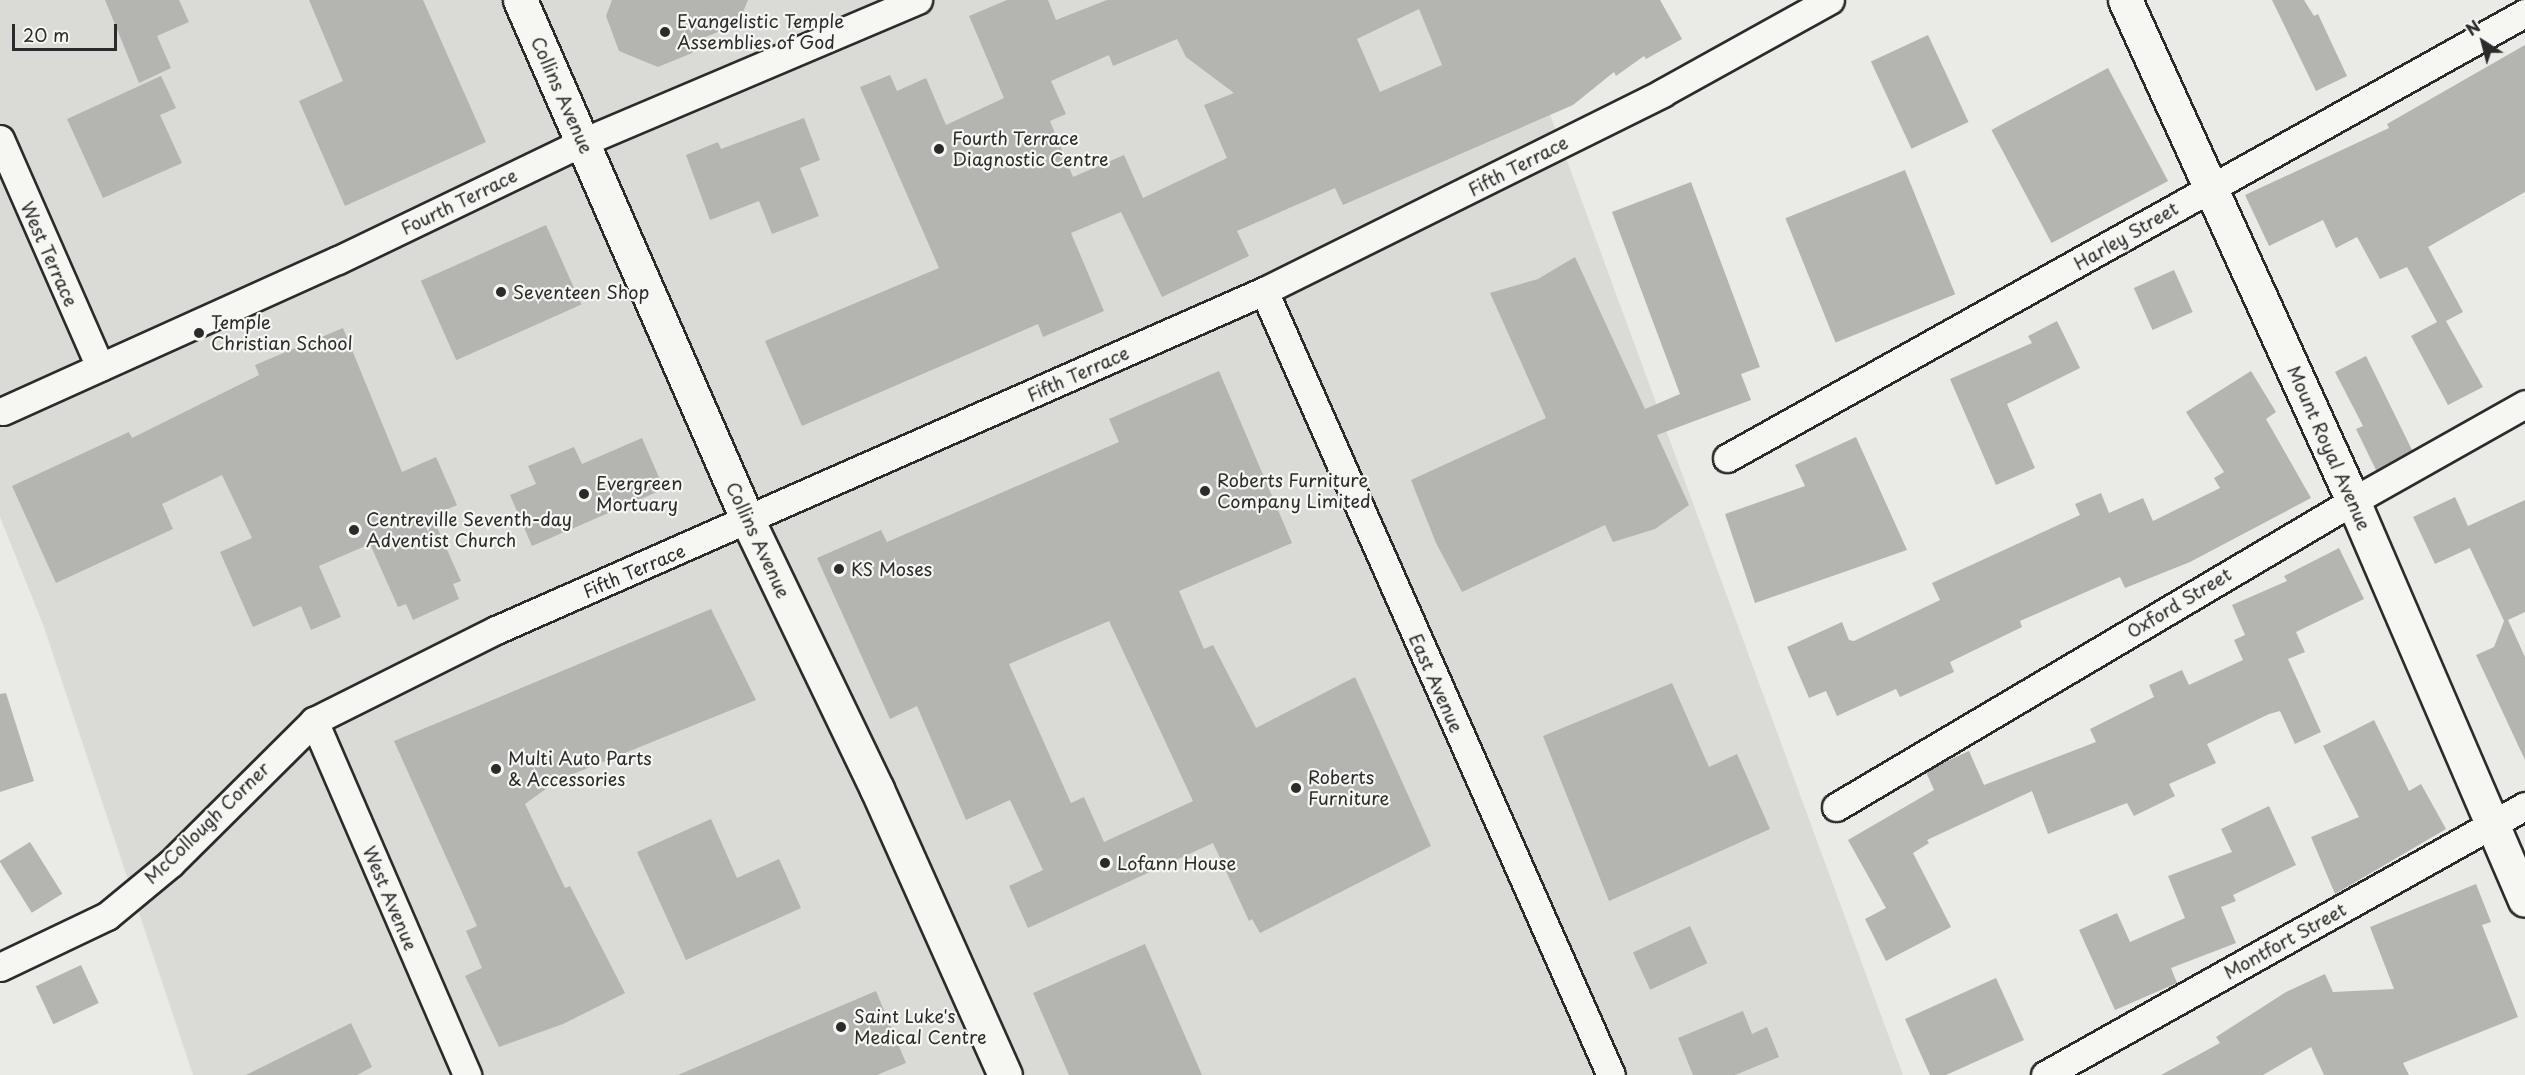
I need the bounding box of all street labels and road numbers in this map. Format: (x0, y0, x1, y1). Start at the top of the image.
street label: Collins Avenue (527, 34, 597, 156)
street label: Fifth Terrace (1463, 131, 1573, 201)
street label: Fourth Terrace (397, 164, 521, 240)
street label: Harley Street (2069, 197, 2183, 275)
street label: West Terrace (16, 198, 82, 310)
street label: Fifth Terrace (1023, 341, 1133, 407)
street label: Mount Royal Avenue (2283, 362, 2375, 534)
street label: Collins Avenue (722, 479, 794, 601)
street label: Fifth Terrace (579, 539, 689, 603)
street label: Oxford Street (2123, 563, 2235, 643)
street label: East Avenue (1405, 631, 1467, 735)
street label: McCollough Corner (139, 757, 275, 889)
street label: West Avenue (359, 843, 421, 953)
street label: Montfort Street (2220, 898, 2350, 984)

